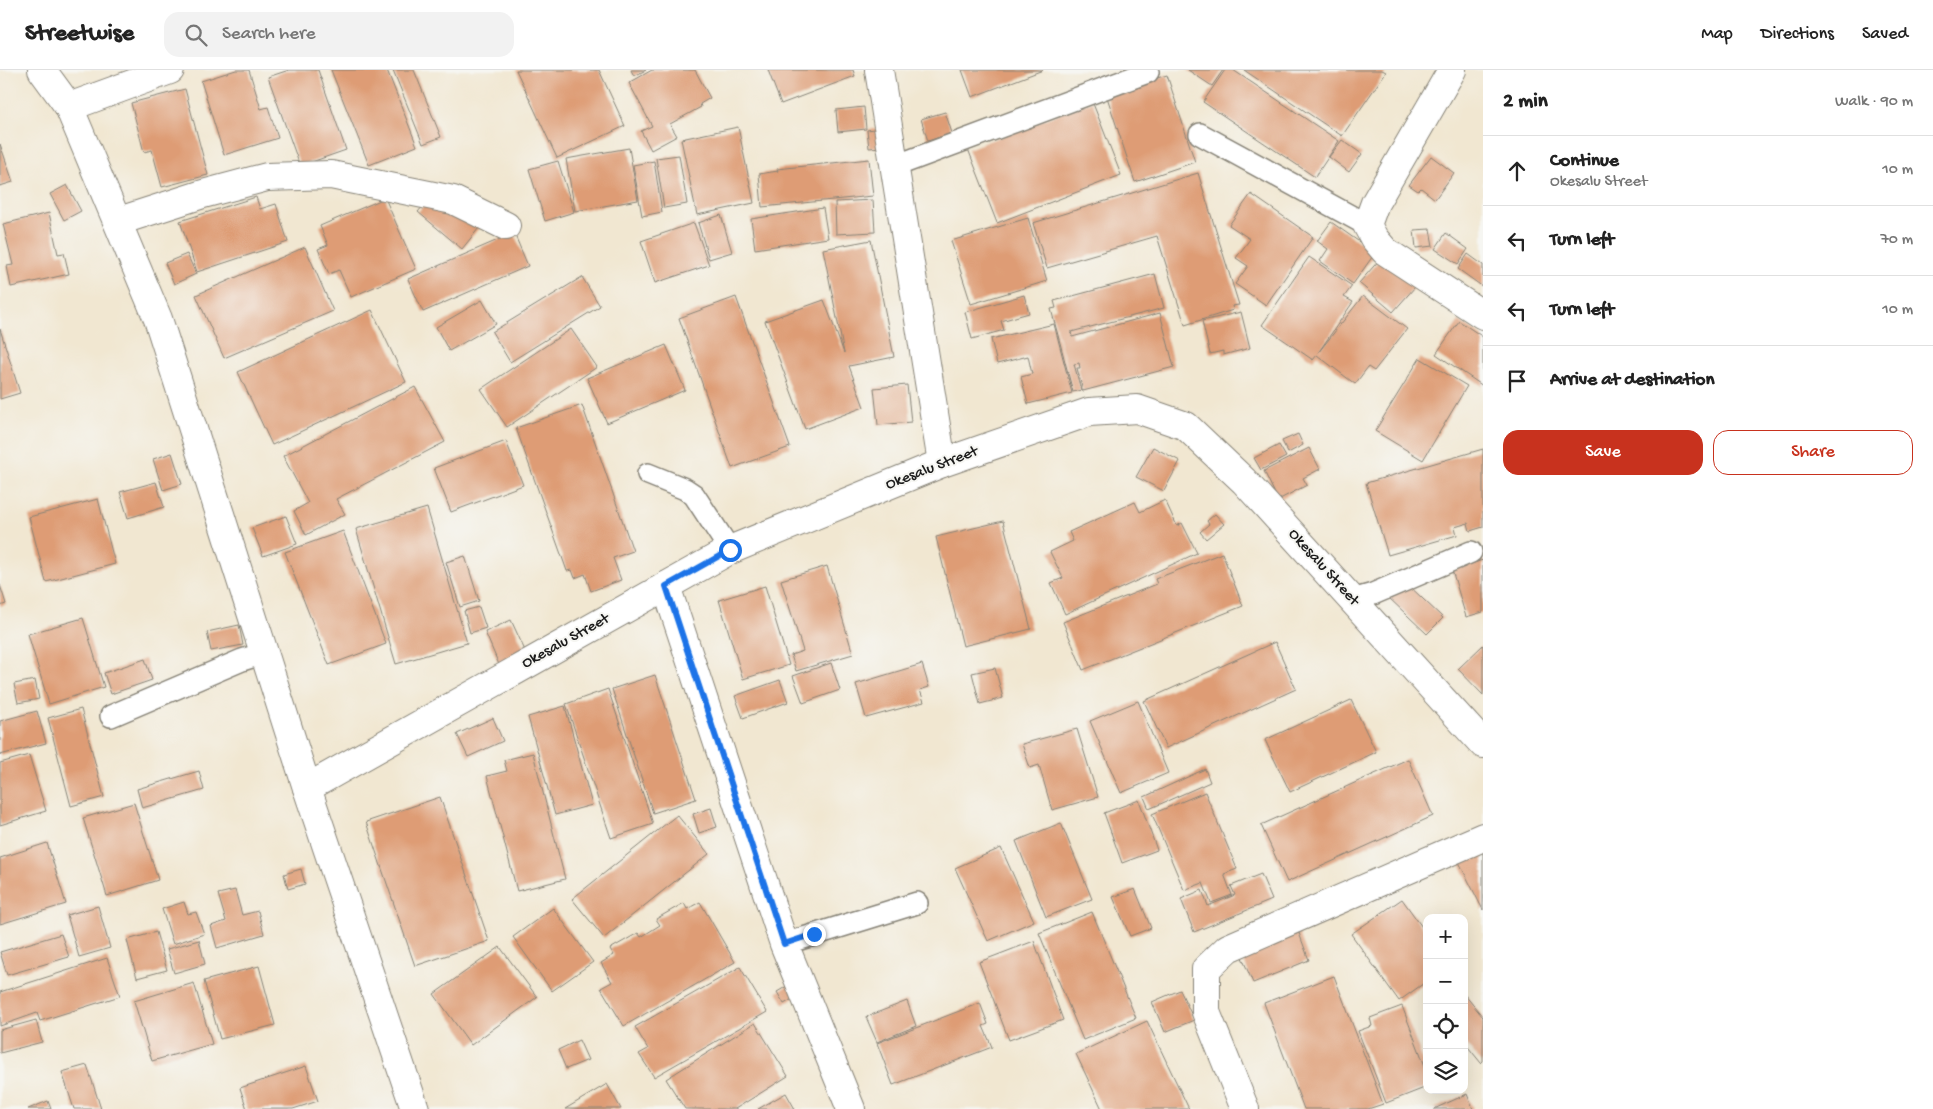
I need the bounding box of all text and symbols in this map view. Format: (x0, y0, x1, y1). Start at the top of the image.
search box (164, 12, 514, 57)
text: Streetwise (25, 20, 134, 49)
icon: search (182, 21, 210, 49)
text: Search here (222, 23, 316, 46)
text: Map (1701, 24, 1733, 45)
text: Directions (1761, 24, 1834, 45)
text: Saved (1862, 24, 1908, 45)
text: 2 min (1503, 90, 1548, 115)
text: Walk · 90 m (1835, 93, 1913, 112)
text: Continue (1550, 150, 1619, 173)
icon: ahead (1503, 157, 1531, 185)
text: 10 m (1882, 161, 1913, 180)
text: Okesalu Street (1550, 173, 1647, 192)
icon: left (1503, 227, 1531, 255)
text: Turn left (1550, 229, 1614, 252)
text: 70 m (1880, 231, 1913, 250)
icon: left (1503, 297, 1531, 325)
text: Turn left (1550, 299, 1614, 322)
text: 10 m (1882, 301, 1913, 320)
icon: arrive (1503, 367, 1531, 395)
text: Arrive at destination (1550, 369, 1714, 392)
button: Save (1503, 430, 1703, 475)
button: Share (1713, 430, 1913, 475)
street label: Okesalu Street (883, 442, 982, 495)
street label: Okesalu Street (1283, 525, 1364, 612)
route start (719, 539, 742, 562)
street label: Okesalu Street (519, 609, 614, 674)
map controls (1423, 914, 1468, 1094)
button: + (1423, 914, 1468, 959)
route end (803, 923, 826, 946)
button: − (1423, 959, 1468, 1004)
button: locate (1423, 1004, 1468, 1049)
button: layers (1423, 1049, 1468, 1094)

